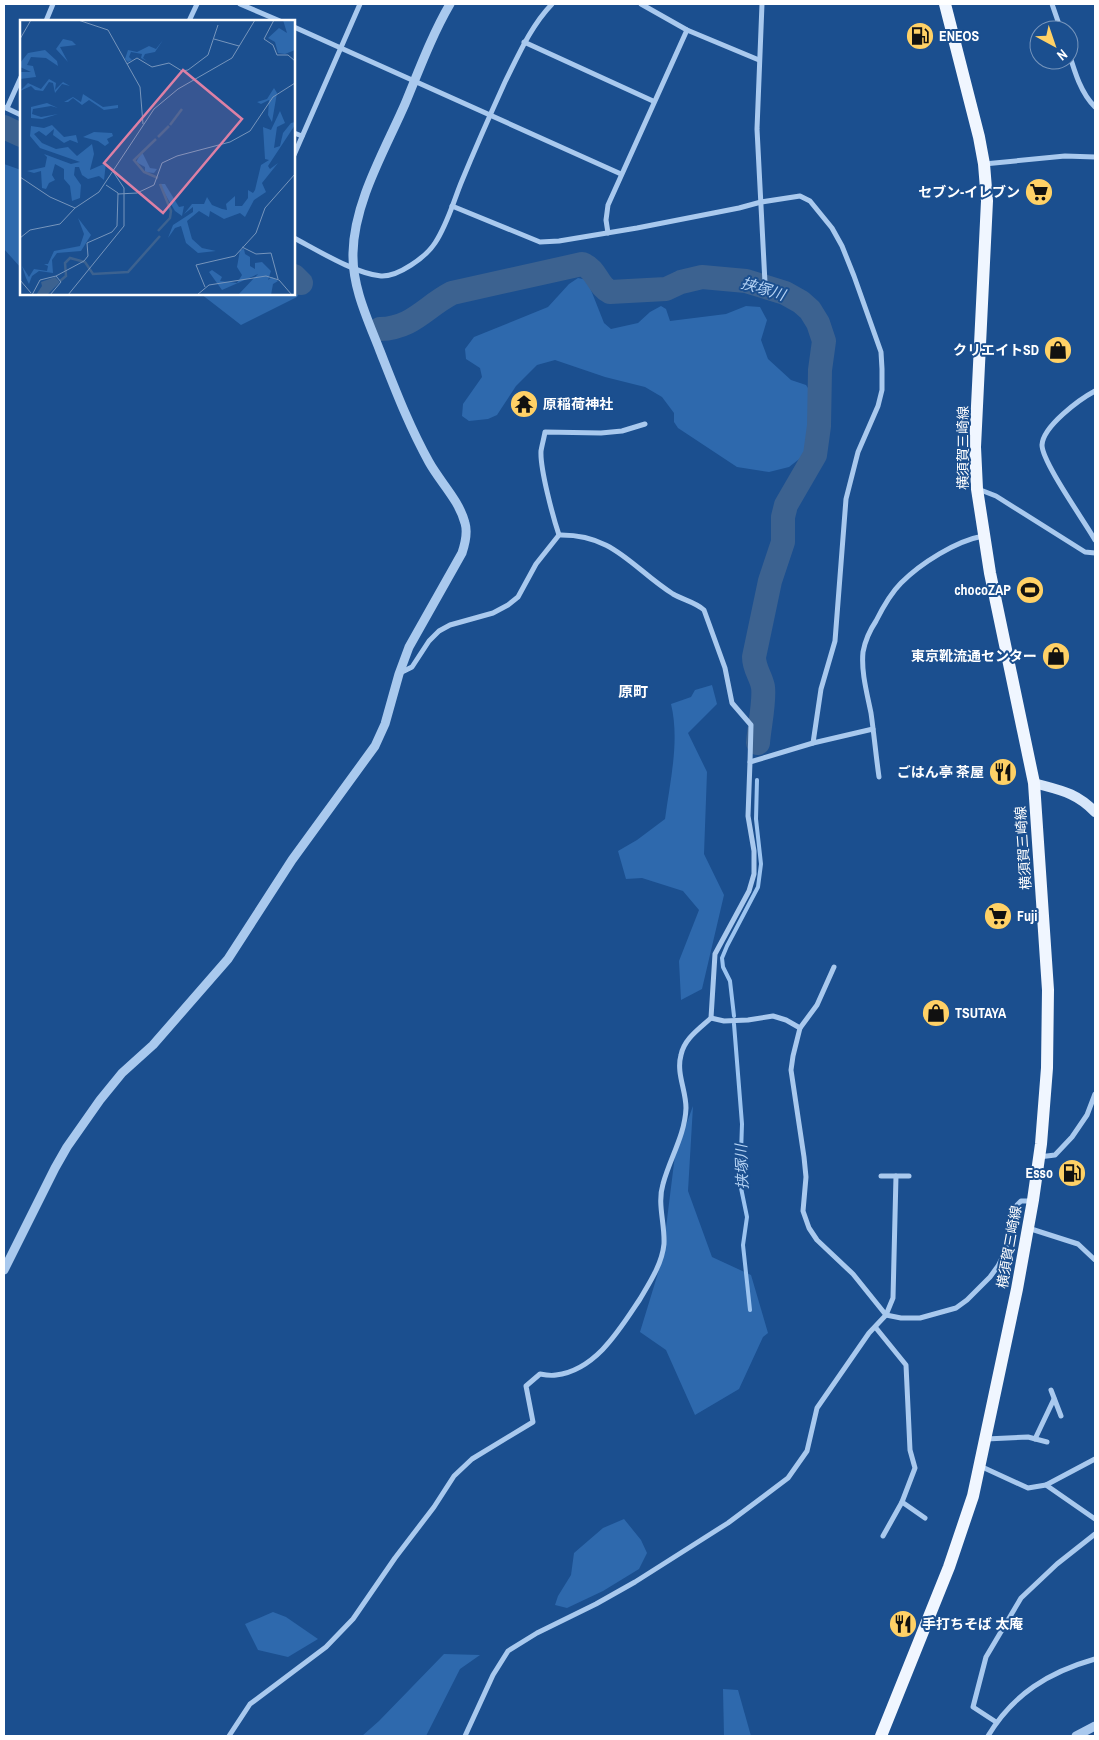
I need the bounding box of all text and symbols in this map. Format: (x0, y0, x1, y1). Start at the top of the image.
inset map (20, 20, 295, 295)
north arrow (1029, 20, 1079, 70)
fuel station icon: ENEOS (905, 21, 935, 51)
place label: ENEOS (939, 27, 980, 45)
text: N (1053, 45, 1071, 65)
supermarket icon: セブン-イレブン (1024, 177, 1054, 207)
place label: セブン-イレブン (918, 183, 1020, 201)
water label: 挟塚川 (739, 272, 790, 306)
shop icon: クリエイトSD (1043, 335, 1073, 365)
place label: クリエイトSD (953, 341, 1039, 359)
temple icon: 原稲荷神社 (509, 389, 539, 419)
place label: 原稲荷神社 (543, 395, 613, 413)
street label: 横須賀三崎線 (954, 406, 972, 490)
sports icon: chocoZAP (1015, 575, 1045, 605)
place label: chocoZAP (954, 581, 1011, 599)
shop icon: 東京靴流通センター (1041, 641, 1071, 671)
place label: 東京靴流通センター (911, 647, 1037, 665)
district label: 原町 (618, 681, 648, 702)
restaurant icon: ごはん亭 茶屋 (988, 757, 1018, 787)
place label: ごはん亭 茶屋 (897, 763, 984, 781)
street label: 横須賀三崎線 (1011, 805, 1035, 891)
supermarket icon: Fuji (983, 901, 1013, 931)
place label: Fuji (1017, 907, 1037, 925)
shop icon: TSUTAYA (921, 998, 951, 1028)
place label: TSUTAYA (955, 1004, 1007, 1022)
water label: 挟塚川 (730, 1142, 753, 1190)
fuel station icon: Esso (1057, 1158, 1087, 1188)
place label: Esso (1026, 1164, 1053, 1182)
street label: 横須賀三崎線 (993, 1204, 1025, 1290)
restaurant icon: 手打ちそば 太庵 (888, 1609, 918, 1639)
place label: 手打ちそば 太庵 (922, 1615, 1023, 1633)

